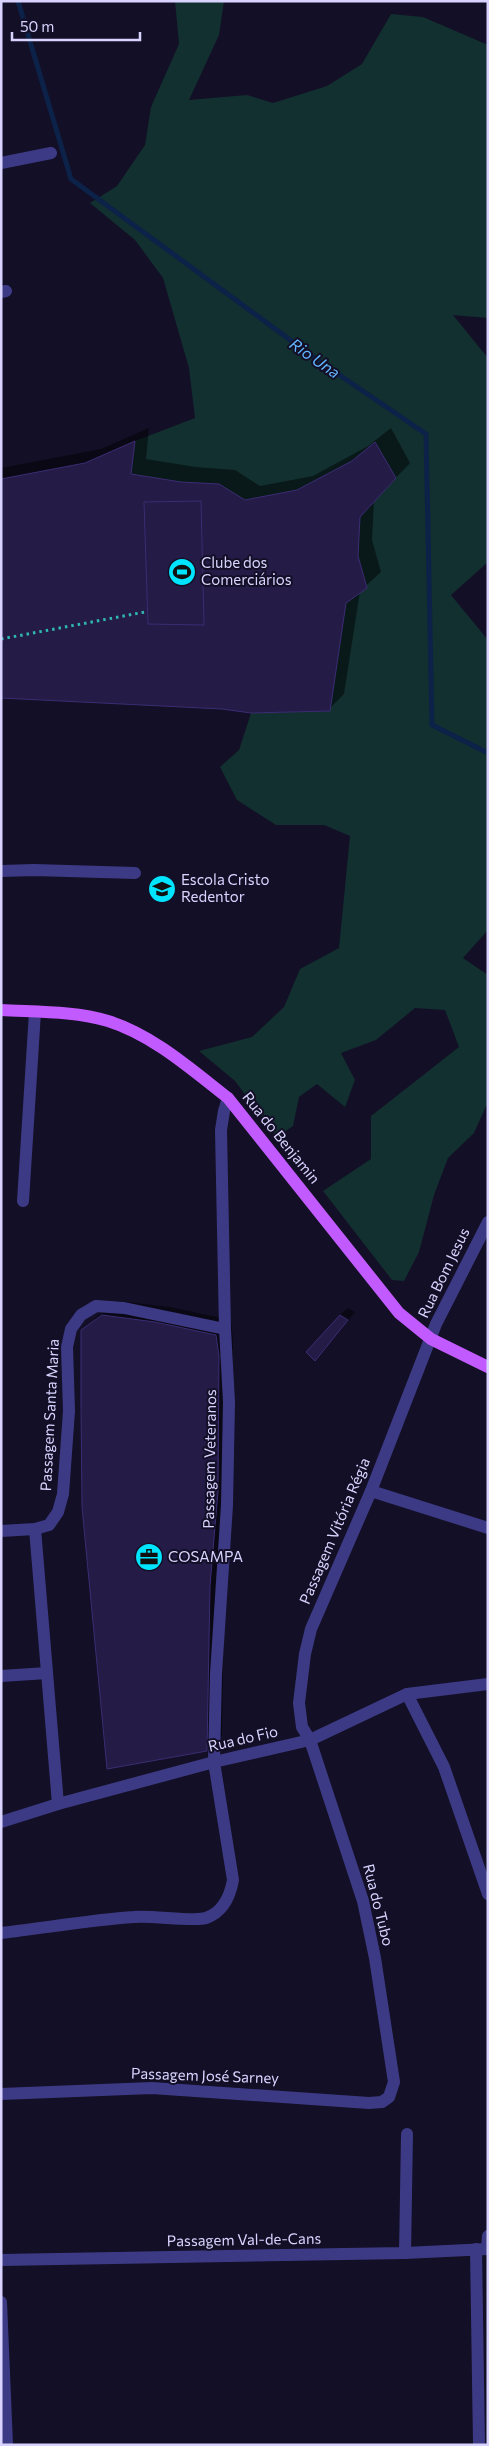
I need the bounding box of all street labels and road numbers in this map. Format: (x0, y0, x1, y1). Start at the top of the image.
street label: Rua do Benjamin (239, 1088, 324, 1187)
street label: Rua Bom Jesus (414, 1224, 473, 1321)
street label: Passagem Santa Maria (36, 1338, 62, 1492)
street label: Passagem Veteranos (199, 1389, 219, 1529)
street label: Passagem Vitória Régia (295, 1455, 373, 1607)
street label: Rua do Fio (206, 1721, 279, 1755)
street label: Rua do Tubo (360, 1862, 398, 1948)
street label: Passagem José Sarney (131, 2063, 280, 2087)
street label: Passagem Val-de-Cans (167, 2229, 322, 2249)

